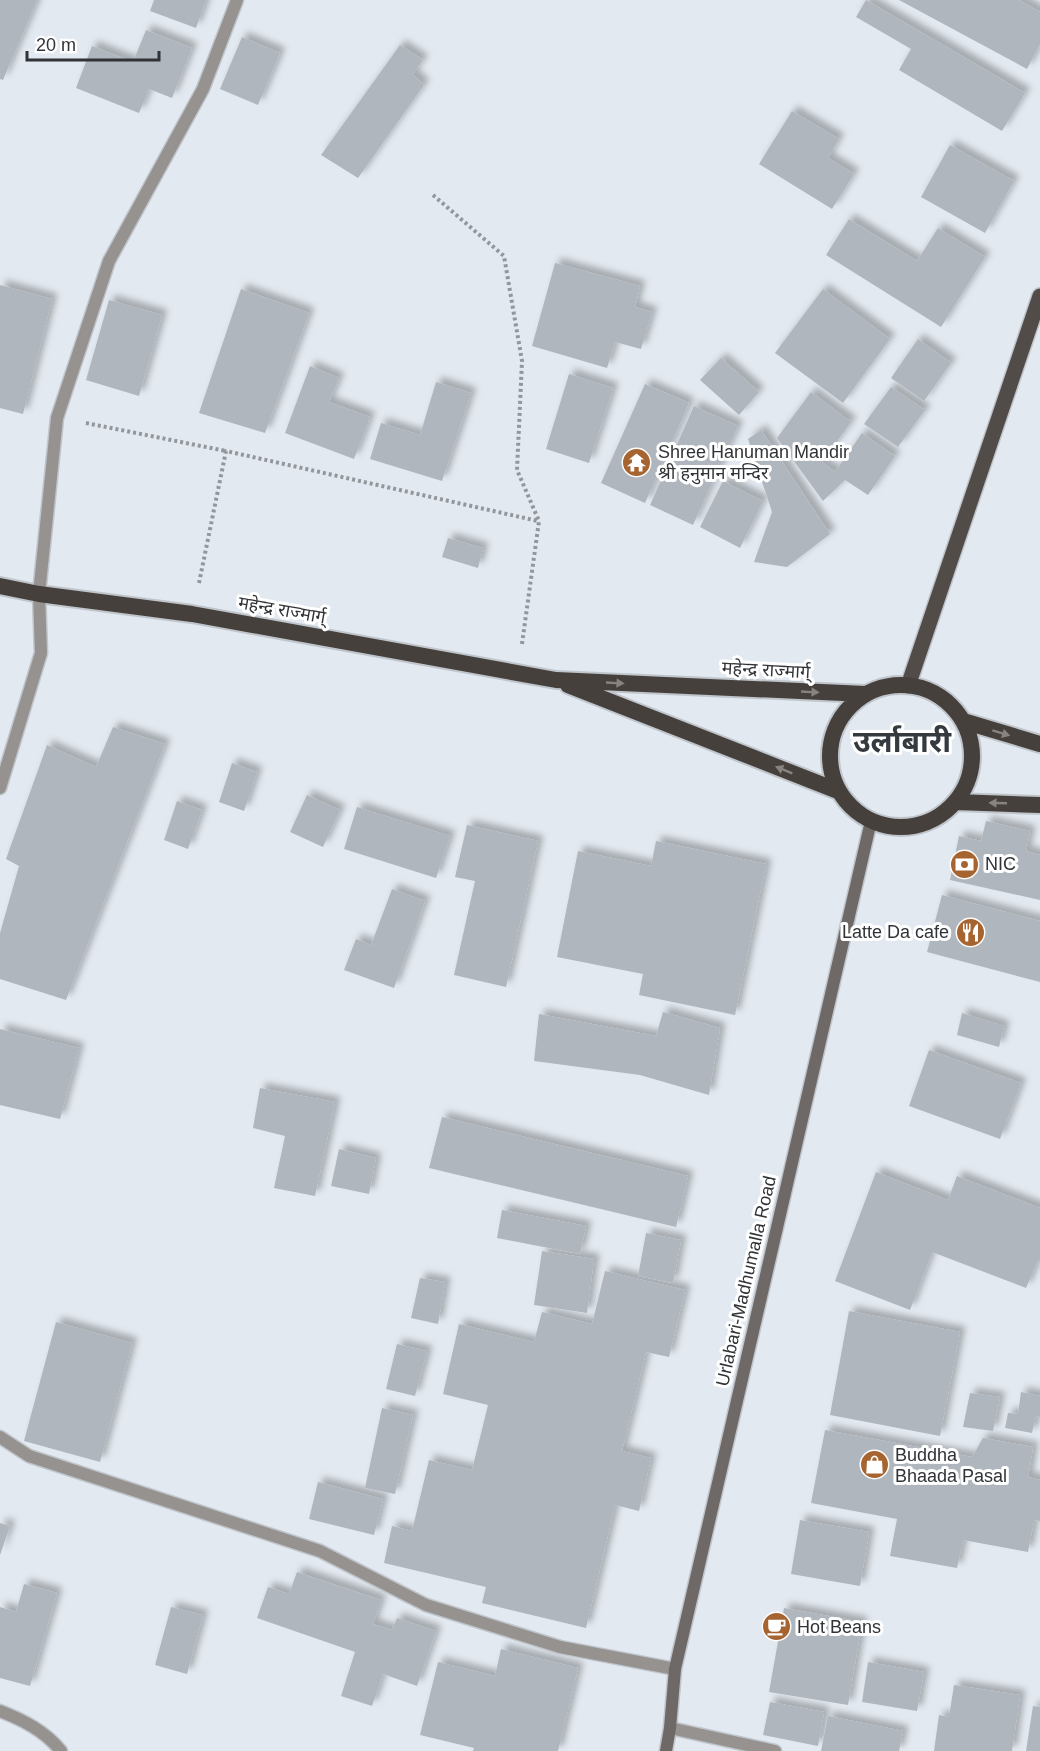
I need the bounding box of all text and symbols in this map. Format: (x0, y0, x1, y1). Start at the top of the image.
scale bar (27, 24, 159, 62)
text: 20 m (36, 35, 76, 55)
place label: Shree Hanuman Mandir श्री हनुमान मन्दिर (658, 442, 849, 485)
temple icon: Shree Hanuman Mandir श्री हनुमान मन्दिर (621, 446, 653, 478)
street label: महेन्द्र राज्मार्ग् (237, 591, 330, 629)
street label: महेन्द्र राज्मार्ग् (721, 657, 814, 683)
one-way arrow (605, 678, 624, 687)
one-way arrow (800, 687, 819, 696)
district label: उर्लाबारी (853, 725, 952, 758)
one-way arrow (993, 729, 1011, 738)
one-way arrow (775, 764, 793, 774)
one-way arrow (988, 799, 1007, 808)
bank icon: NIC (948, 848, 980, 880)
place label: NIC (985, 854, 1016, 874)
restaurant icon: Latte Da cafe (954, 916, 986, 948)
place label: Latte Da cafe (842, 922, 949, 942)
street label: Urlabari-Madhumalla Road (712, 1174, 780, 1388)
place label: Buddha Bhaada Pasal (895, 1445, 1007, 1486)
shop icon: Buddha Bhaada Pasal (858, 1449, 890, 1481)
cafe icon: Hot Beans (760, 1611, 792, 1643)
place label: Hot Beans (797, 1617, 881, 1637)

